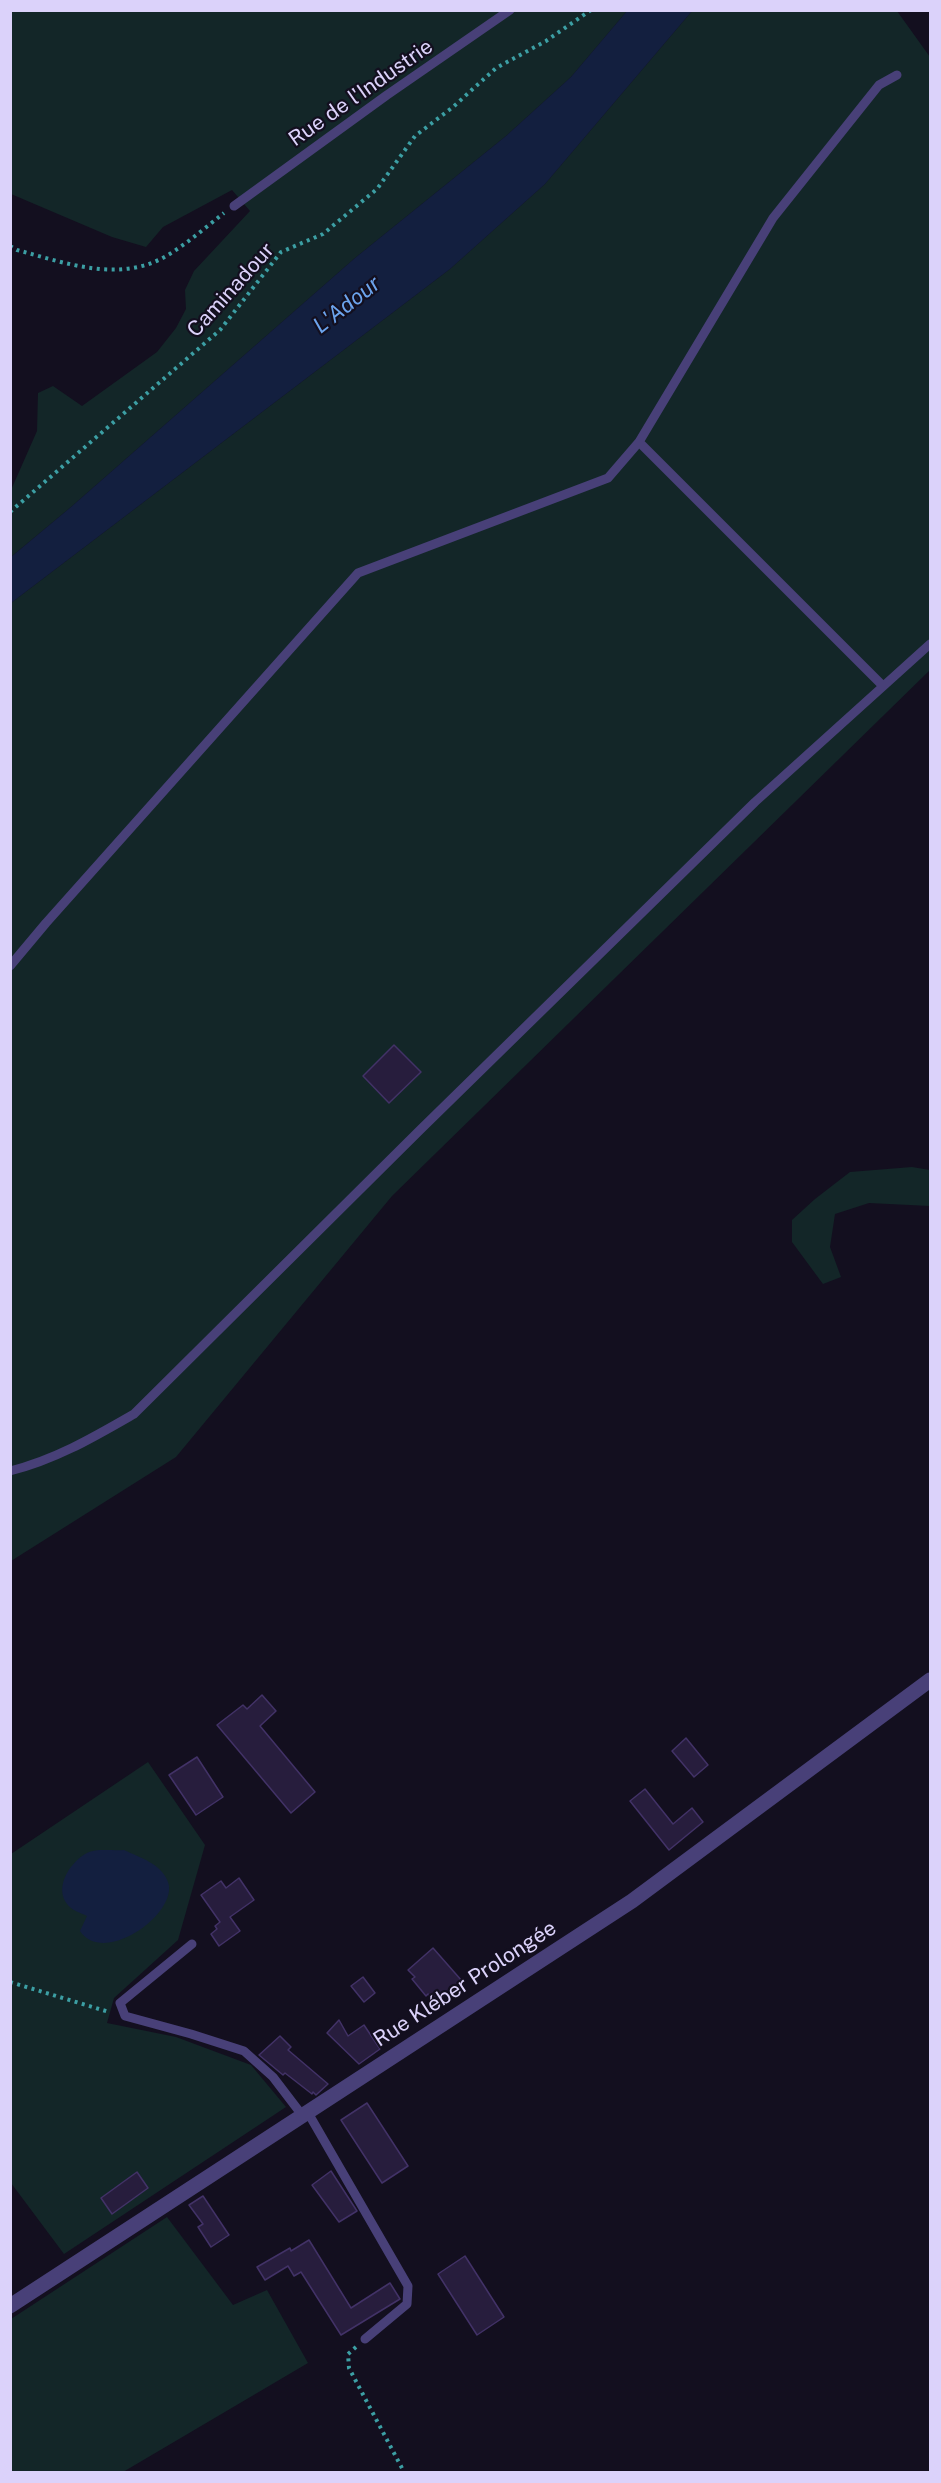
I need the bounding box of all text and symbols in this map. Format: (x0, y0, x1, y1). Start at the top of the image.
street label: Rue de l'Industrie (284, 34, 438, 152)
street label: Caminadour (182, 238, 280, 342)
water label: L'Adour (308, 271, 386, 339)
street label: Rue Kléber Prolongée (369, 1916, 561, 2052)

